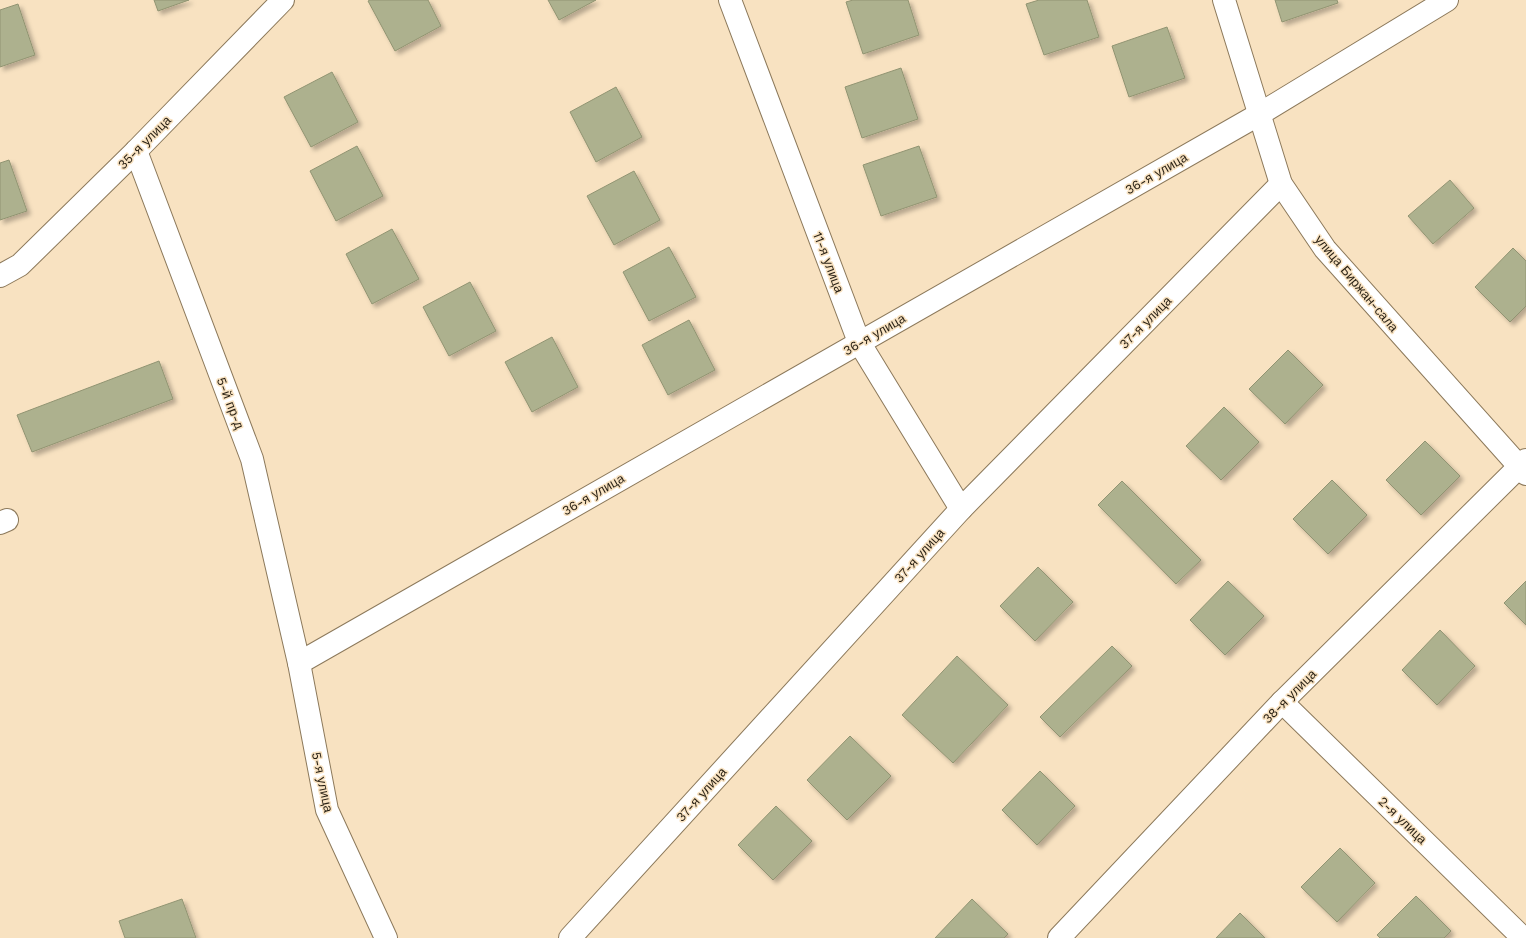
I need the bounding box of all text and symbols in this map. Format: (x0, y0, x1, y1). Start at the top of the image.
street label: 35-я улица (115, 112, 175, 172)
street label: 36-я улица (1122, 149, 1191, 197)
street label: 11-я улица (810, 230, 847, 295)
street label: улица Биржан-сала (1312, 232, 1402, 335)
street label: 37-я улица (1116, 293, 1175, 352)
street label: 36-я улица (840, 310, 909, 358)
street label: 5-й пр-д (214, 375, 247, 432)
street label: 36-я улица (559, 470, 628, 518)
street label: 37-я улица (891, 525, 948, 585)
street label: 38-я улица (1260, 666, 1320, 726)
street label: 5-я улица (309, 751, 336, 814)
street label: 37-я улица (673, 764, 730, 824)
street label: 2-я улица (1375, 794, 1430, 848)

